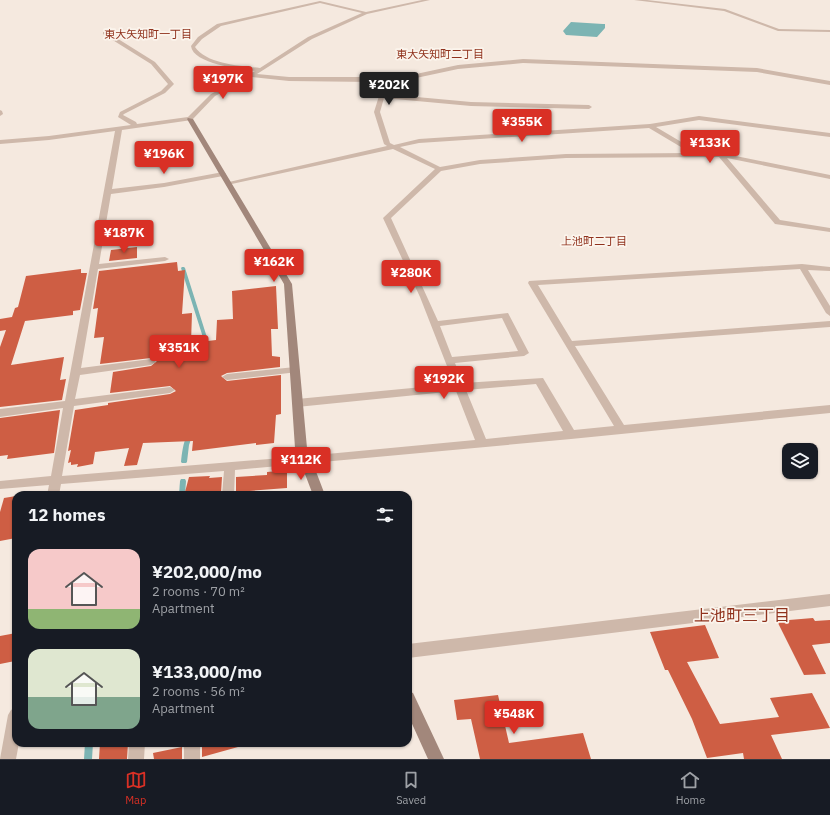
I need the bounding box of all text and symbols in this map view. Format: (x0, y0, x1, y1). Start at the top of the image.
district label: 東大矢知町一丁目 (104, 27, 192, 41)
district label: 東大矢知町二丁目 (396, 47, 484, 61)
pin: ¥197K (195, 66, 251, 100)
text: ¥197K (203, 70, 243, 87)
pin: ¥202K (361, 72, 417, 106)
text: ¥202K (369, 76, 409, 93)
pin: ¥355K (494, 109, 550, 143)
text: ¥355K (502, 113, 542, 130)
pin: ¥133K (682, 130, 738, 164)
text: ¥133K (690, 134, 730, 151)
pin: ¥196K (136, 141, 192, 175)
text: ¥196K (144, 145, 184, 162)
pin: ¥187K (96, 220, 152, 254)
text: ¥187K (104, 224, 144, 241)
district label: 上池町二丁目 (561, 234, 627, 248)
pin: ¥162K (246, 249, 302, 283)
text: ¥162K (254, 253, 294, 270)
pin: ¥280K (383, 260, 439, 294)
text: ¥280K (391, 264, 431, 281)
pin: ¥351K (151, 335, 207, 369)
text: ¥351K (159, 339, 199, 356)
pin: ¥192K (416, 366, 472, 400)
text: ¥192K (424, 370, 464, 387)
map controls (782, 443, 818, 479)
button: layers (782, 443, 818, 479)
pin: ¥112K (273, 447, 329, 481)
text: ¥112K (281, 451, 321, 468)
text: 12 homes (28, 504, 105, 526)
icon: filters (374, 504, 396, 526)
text: ¥202,000/mo (152, 561, 262, 583)
icon: home (60, 565, 108, 613)
text: 2 rooms · 70 m² (152, 583, 245, 600)
text: Apartment (152, 600, 215, 617)
district label: 上池町三丁目 (694, 605, 790, 625)
text: ¥133,000/mo (152, 661, 262, 683)
icon: home (60, 665, 108, 713)
text: 2 rooms · 56 m² (152, 683, 245, 700)
text: Apartment (152, 700, 215, 717)
pin: ¥548K (486, 701, 542, 735)
text: ¥548K (494, 705, 534, 722)
tab: Map (125, 769, 147, 807)
tab: Saved (396, 769, 426, 807)
tab: Home (676, 769, 705, 807)

